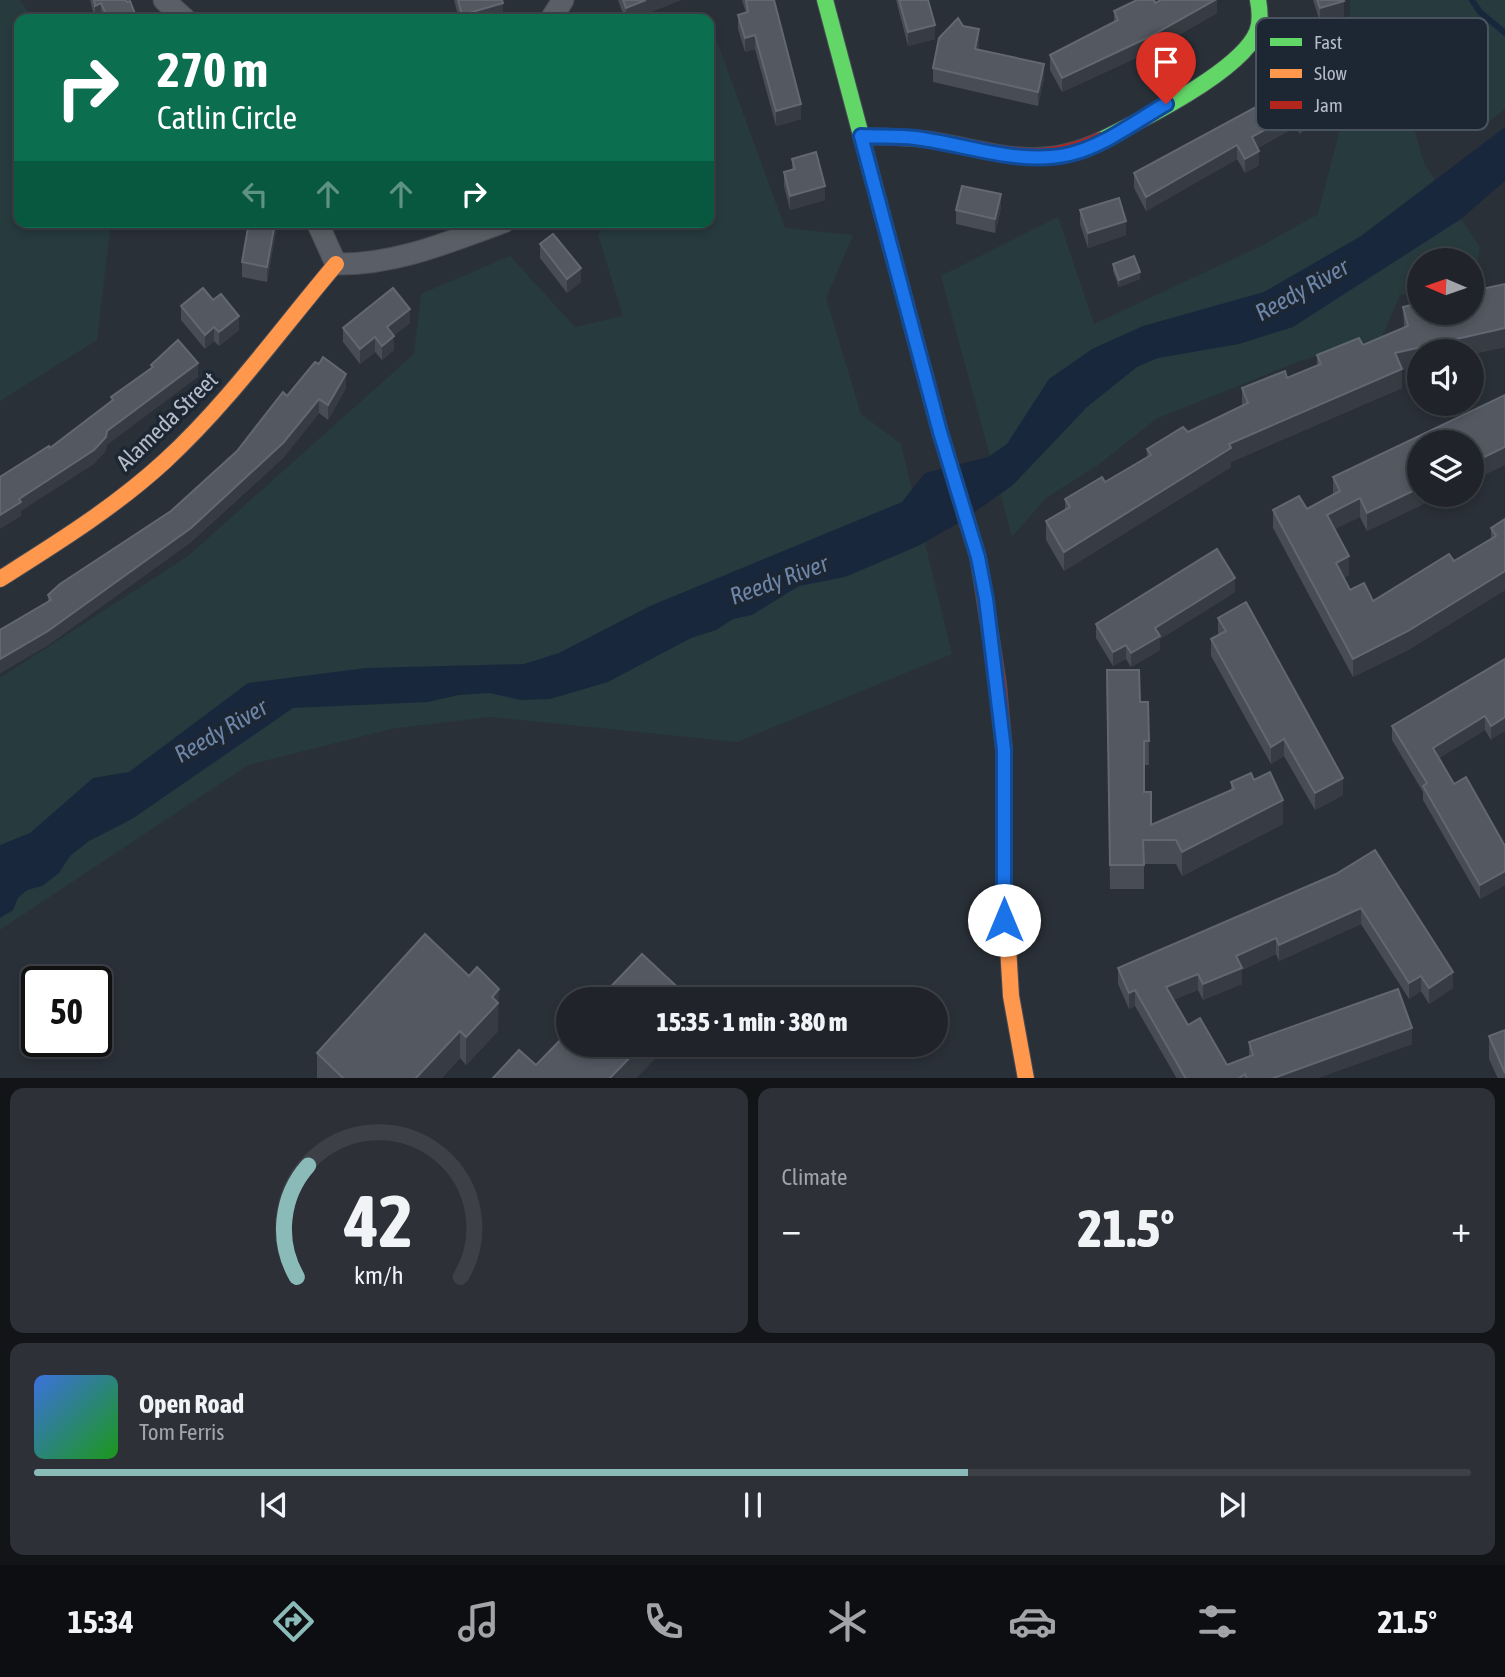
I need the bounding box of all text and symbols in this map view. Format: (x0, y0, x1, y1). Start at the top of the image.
legend (1256, 18, 1488, 130)
text: Fast (1314, 31, 1342, 53)
pin (1136, 32, 1196, 104)
text: 270 m (157, 41, 268, 97)
icon: right (42, 42, 133, 133)
icon: arrive (1147, 43, 1185, 81)
text: Slow (1314, 62, 1348, 84)
text: Jam (1314, 94, 1343, 116)
text: Catlin Circle (157, 99, 297, 136)
icon: left (236, 175, 274, 213)
icon: ahead (309, 175, 347, 213)
icon: ahead (382, 175, 420, 213)
icon: right (455, 175, 493, 213)
north arrow (1407, 248, 1484, 326)
map controls (1407, 248, 1484, 507)
water label: Reedy River (1250, 252, 1354, 326)
button: sound (1407, 339, 1484, 416)
street label: Alameda Street (111, 366, 223, 476)
button: layers (1407, 430, 1484, 507)
water label: Reedy River (726, 549, 832, 610)
water label: Reedy River (170, 693, 273, 768)
position arrow (967, 883, 1041, 957)
speed limit sign: 50 (21, 966, 112, 1057)
text: 15:35 · 1 min · 380 m (657, 1007, 847, 1037)
text: Climate (782, 1164, 847, 1190)
text: 42 (344, 1179, 413, 1262)
text: 21.5° (1078, 1198, 1175, 1258)
text: − (782, 1207, 801, 1250)
text: + (1451, 1207, 1471, 1250)
text: km/h (354, 1260, 404, 1288)
text: Open Road (139, 1389, 244, 1419)
text: Tom Ferris (139, 1419, 224, 1445)
icon: previous (255, 1486, 293, 1524)
icon: pause (734, 1486, 772, 1524)
icon: next (1213, 1486, 1251, 1524)
icon: directions (269, 1597, 318, 1646)
icon: music (454, 1597, 503, 1646)
icon: phone (639, 1597, 688, 1646)
icon: climate (823, 1597, 872, 1646)
icon: car (1008, 1597, 1057, 1646)
icon: filters (1193, 1597, 1242, 1646)
text: 15:34 (68, 1603, 134, 1640)
text: 21.5° (1377, 1603, 1437, 1640)

